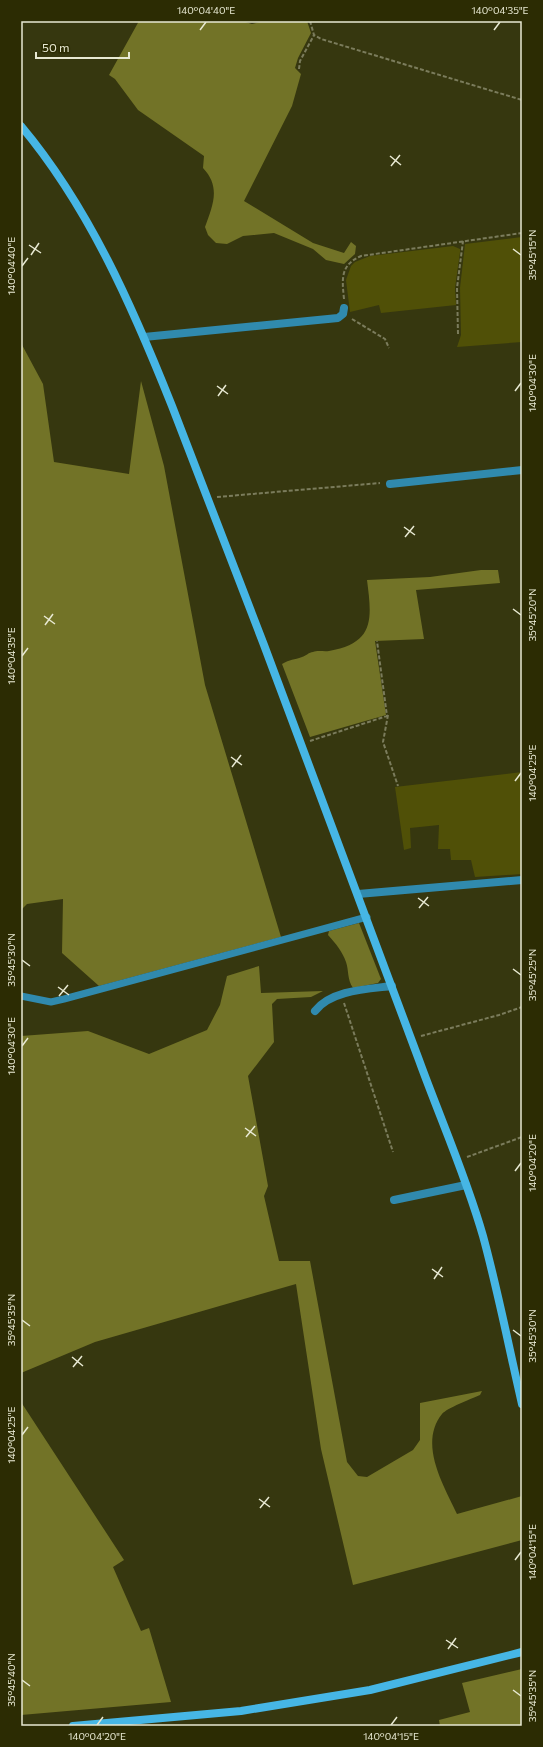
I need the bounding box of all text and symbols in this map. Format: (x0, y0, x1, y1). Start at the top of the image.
text: 140°04'40"E (177, 4, 235, 16)
text: 140°04'35"E (471, 4, 529, 16)
scale bar (36, 34, 129, 60)
text: 50 m (42, 40, 70, 54)
text: 35°45'15"N (526, 229, 538, 281)
text: 140°04'40"E (5, 237, 17, 295)
text: 140°04'30"E (526, 354, 538, 412)
text: 35°45'20"N (526, 588, 538, 642)
text: 140°04'35"E (5, 627, 17, 685)
text: 140°04'25"E (526, 744, 538, 801)
text: 35°45'30"N (5, 933, 17, 987)
text: 35°45'25"N (526, 949, 538, 1001)
text: 140°04'30"E (5, 1017, 17, 1075)
text: 140°04'20"E (526, 1134, 538, 1192)
text: 35°45'35"N (5, 1294, 17, 1346)
text: 35°45'30"N (526, 1309, 538, 1363)
text: 140°04'25"E (5, 1406, 17, 1463)
text: 140°04'15"E (526, 1524, 538, 1580)
text: 35°45'40"N (5, 1653, 17, 1707)
text: 35°45'35"N (526, 1670, 538, 1722)
text: 140°04'20"E (68, 1730, 126, 1742)
text: 140°04'15"E (363, 1730, 419, 1742)

